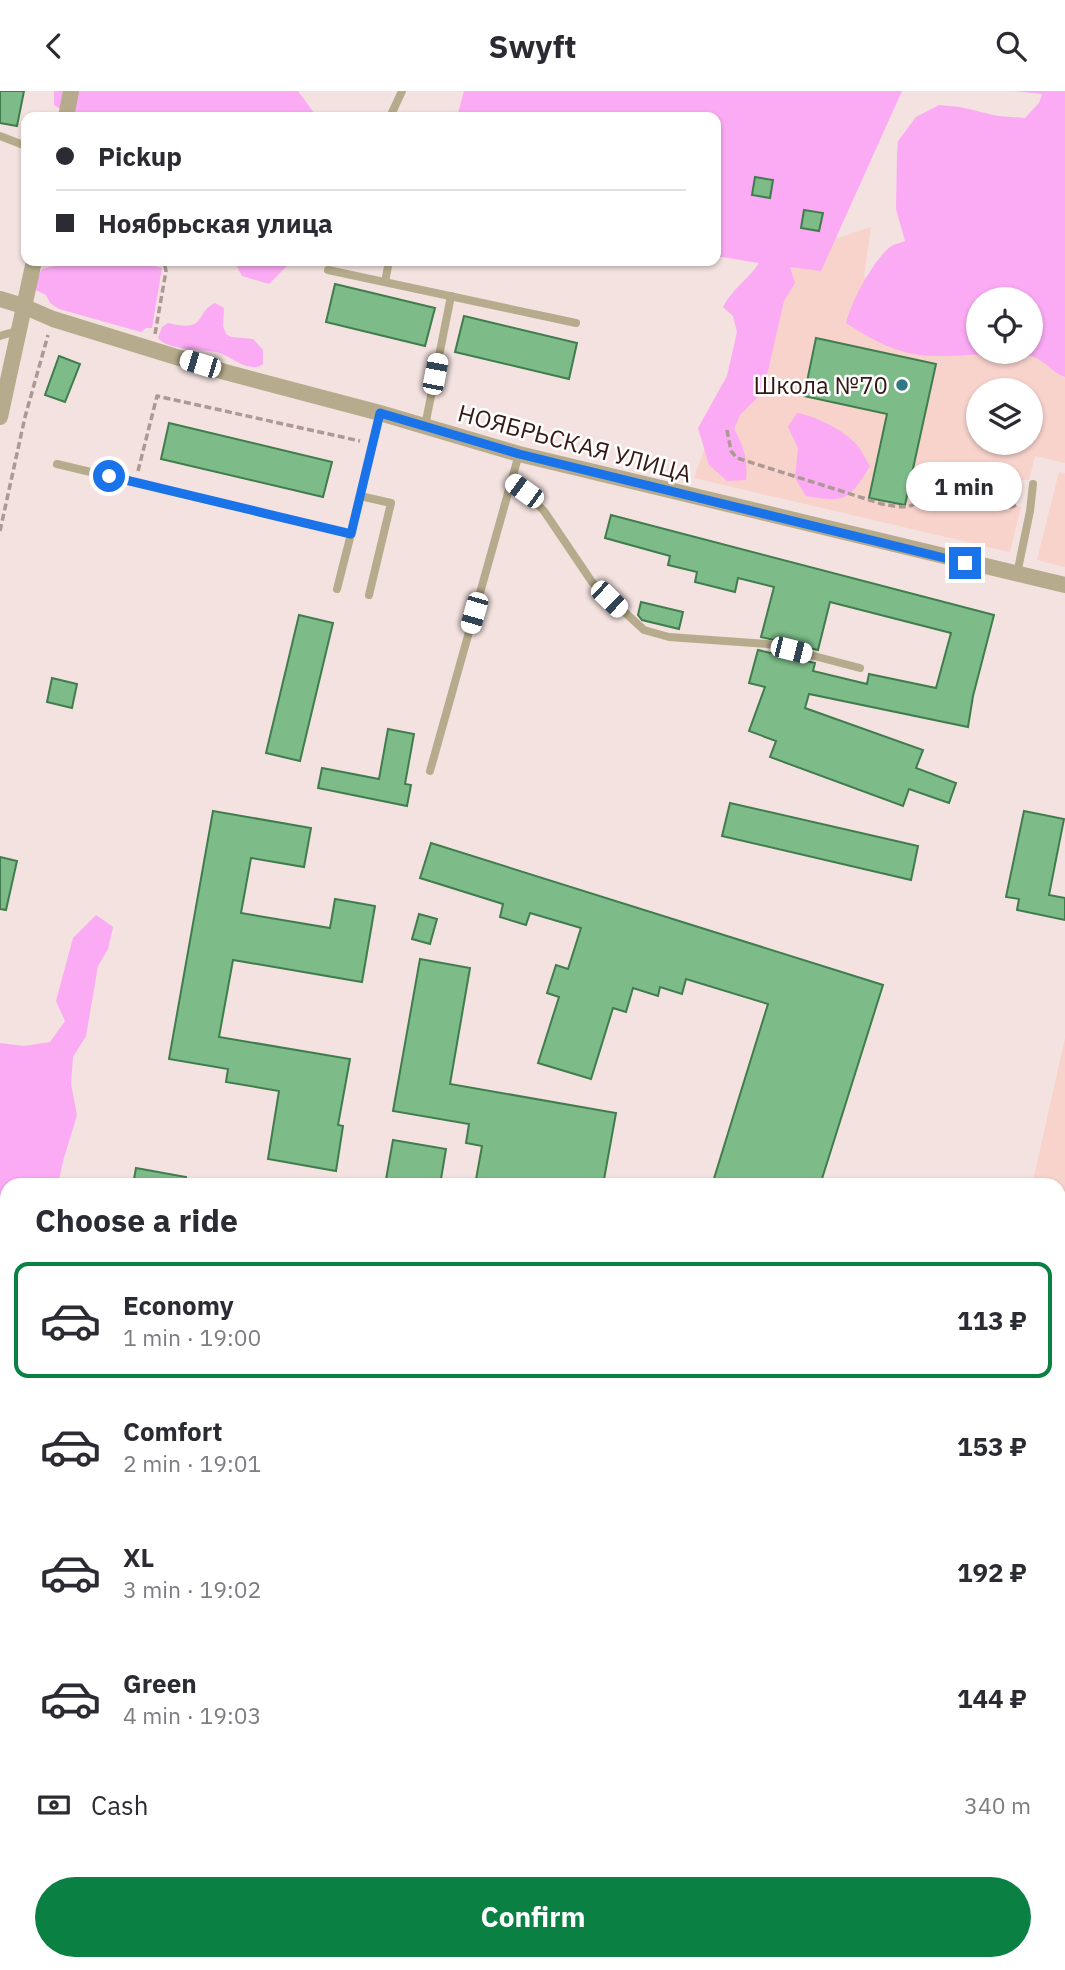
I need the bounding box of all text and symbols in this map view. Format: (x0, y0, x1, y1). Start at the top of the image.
text: Swyft (488, 25, 577, 67)
icon: back (35, 27, 73, 65)
icon: search (992, 27, 1030, 65)
text: Pickup (98, 139, 182, 173)
text: Ноябрьская улица (98, 206, 333, 240)
map controls (966, 287, 1043, 455)
button: locate (966, 287, 1043, 364)
car (177, 348, 224, 380)
car (421, 351, 450, 397)
place label: Школа №70 (753, 369, 888, 401)
marker: Школа №70 (894, 377, 910, 393)
button: layers (966, 378, 1043, 455)
street label: НОЯБРЬСКАЯ УЛИЦА (455, 396, 695, 490)
route start (93, 460, 125, 492)
callout: 1 min (907, 461, 1023, 511)
car (501, 470, 548, 512)
text: 1 min (934, 471, 994, 501)
route end (949, 547, 981, 579)
car (587, 577, 632, 621)
car (459, 590, 490, 636)
car (769, 635, 814, 665)
text: Choose a ride (35, 1199, 238, 1241)
text: Economy (123, 1288, 234, 1322)
icon: car (39, 1289, 102, 1352)
text: 113 ₽ (957, 1303, 1027, 1337)
text: 1 min · 19:00 (123, 1322, 261, 1352)
text: Comfort (123, 1414, 222, 1448)
icon: car (39, 1415, 102, 1478)
text: 153 ₽ (957, 1429, 1027, 1463)
text: 2 min · 19:01 (123, 1448, 261, 1478)
text: XL (123, 1540, 154, 1574)
icon: car (39, 1541, 102, 1604)
text: 192 ₽ (957, 1555, 1027, 1589)
text: 3 min · 19:02 (123, 1574, 261, 1604)
text: Green (123, 1666, 197, 1700)
icon: car (39, 1667, 102, 1730)
text: 144 ₽ (957, 1681, 1027, 1715)
text: 4 min · 19:03 (123, 1700, 261, 1730)
icon: cash (35, 1786, 73, 1824)
text: Cash (91, 1788, 148, 1822)
text: 340 m (964, 1790, 1031, 1820)
button: Confirm (35, 1877, 1031, 1957)

